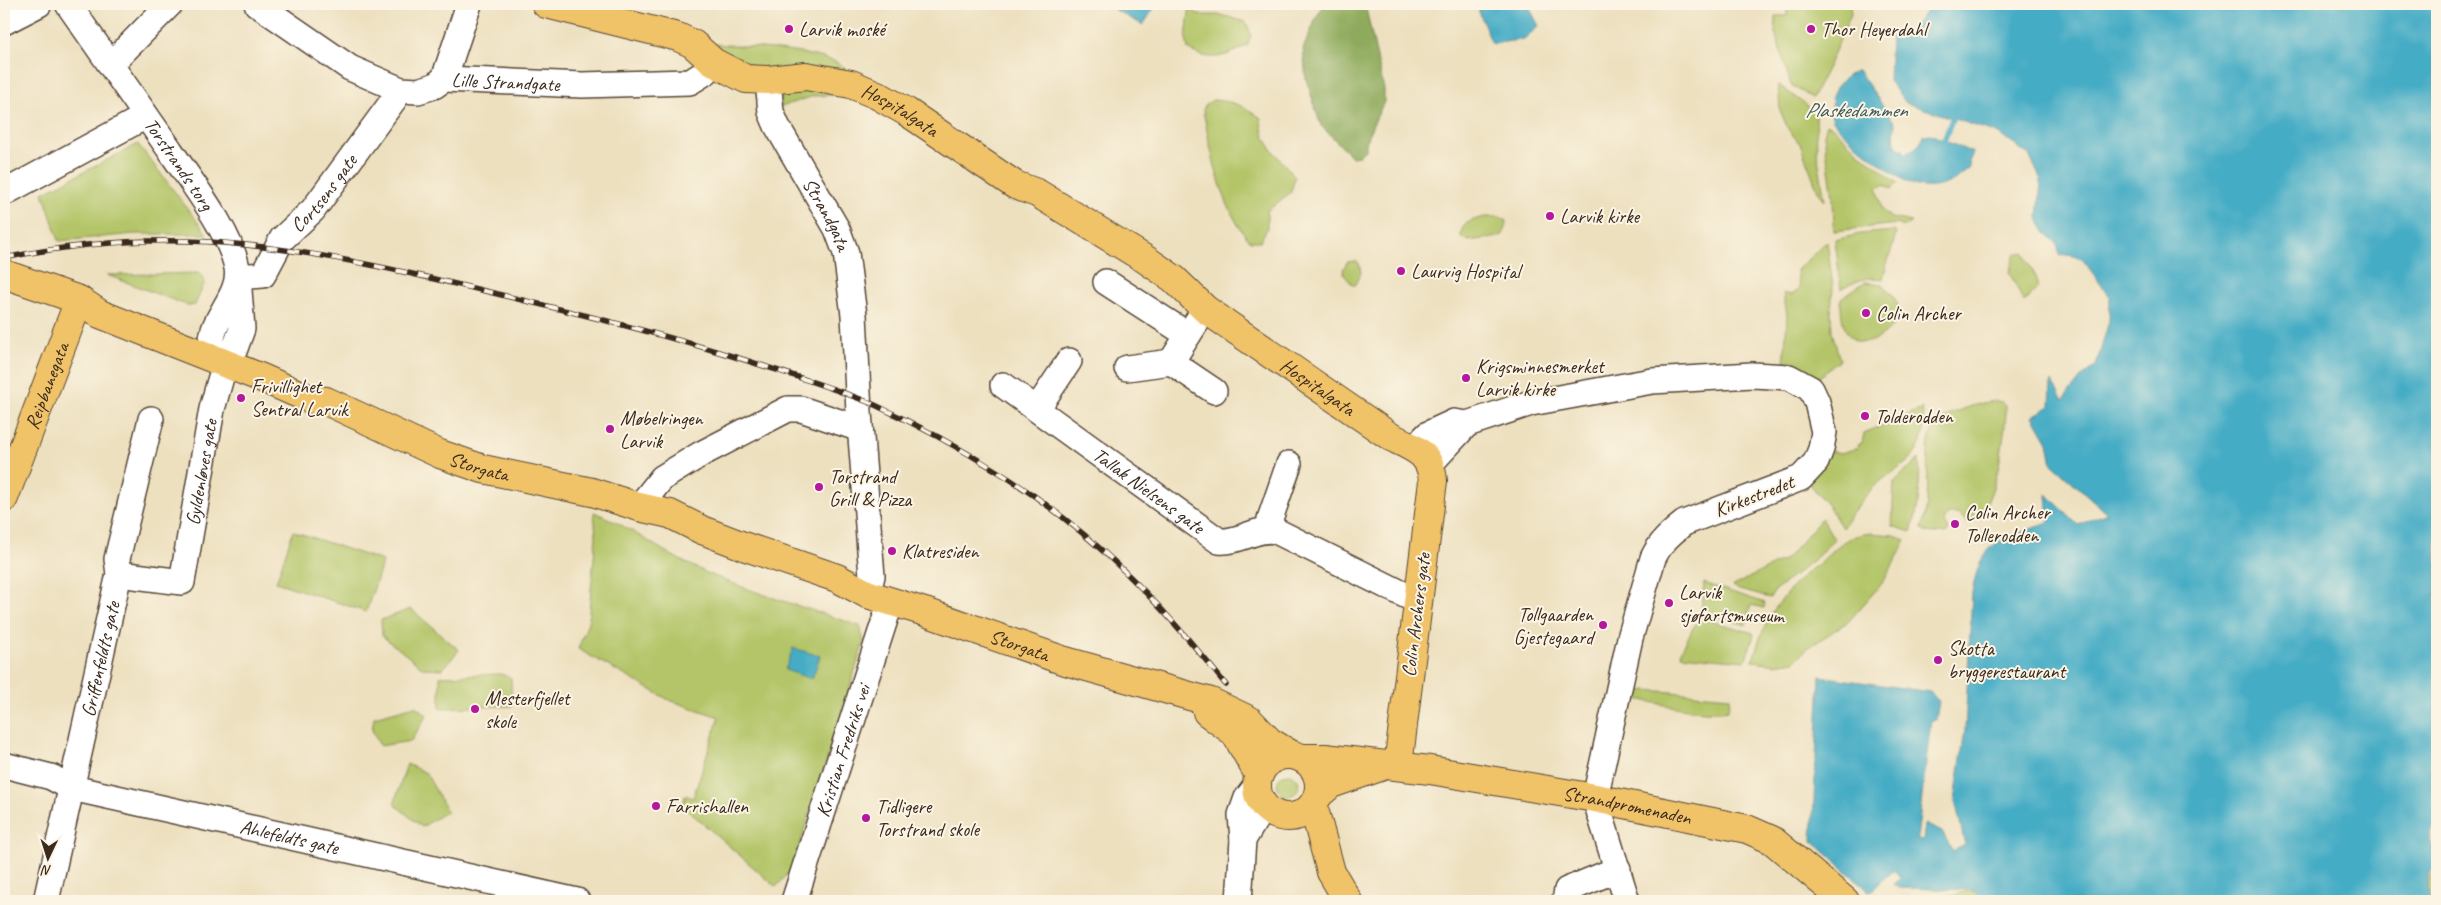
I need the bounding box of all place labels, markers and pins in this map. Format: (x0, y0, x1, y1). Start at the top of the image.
place label: Larvik moské (799, 17, 888, 42)
place label: Thor Heyerdahl (1821, 17, 1930, 42)
marker: Larvik moské (783, 23, 795, 35)
marker: Thor Heyerdahl (1805, 23, 1817, 35)
place label: Larvik kirke (1560, 204, 1640, 229)
marker: Larvik kirke (1544, 210, 1556, 222)
place label: Laurvig Hospital (1411, 259, 1523, 284)
marker: Laurvig Hospital (1395, 265, 1407, 277)
place label: Colin Archer (1876, 301, 1962, 326)
marker: Colin Archer (1860, 307, 1872, 319)
place label: Krigsminnesmerket Larvik kirke (1476, 354, 1606, 402)
marker: Krigsminnesmerket Larvik kirke (1460, 372, 1472, 384)
place label: Frivillighet Sentral Larvik (251, 374, 349, 422)
marker: Frivillighet Sentral Larvik (235, 392, 247, 404)
place label: Tolderodden (1875, 404, 1954, 429)
place label: Møbelringen Larvik (620, 406, 704, 454)
marker: Tolderodden (1859, 410, 1871, 422)
marker: Møbelringen Larvik (604, 423, 616, 435)
place label: Torstrand Grill & Pizza (829, 464, 913, 512)
marker: Torstrand Grill & Pizza (813, 481, 825, 493)
place label: Colin Archer Tollerodden (1965, 500, 2051, 548)
marker: Colin Archer Tollerodden (1949, 518, 1961, 530)
place label: Klatresiden (902, 539, 980, 564)
marker: Klatresiden (886, 545, 898, 557)
place label: Larvik sjøfartsmuseum (1679, 580, 1785, 628)
marker: Larvik sjøfartsmuseum (1663, 597, 1675, 609)
place label: Tollgaarden Gjestegaard (1513, 602, 1596, 650)
marker: Tollgaarden Gjestegaard (1597, 619, 1609, 631)
place label: Skotta bryggerestaurant (1948, 636, 2067, 684)
marker: Skotta bryggerestaurant (1932, 654, 1944, 666)
place label: Mesterfjellet skole (485, 686, 572, 734)
marker: Mesterfjellet skole (469, 703, 481, 715)
place label: Farrishallen (666, 794, 749, 819)
place label: Tidligere Torstrand skole (876, 794, 981, 842)
marker: Farrishallen (650, 800, 662, 812)
marker: Tidligere Torstrand skole (860, 812, 872, 824)

